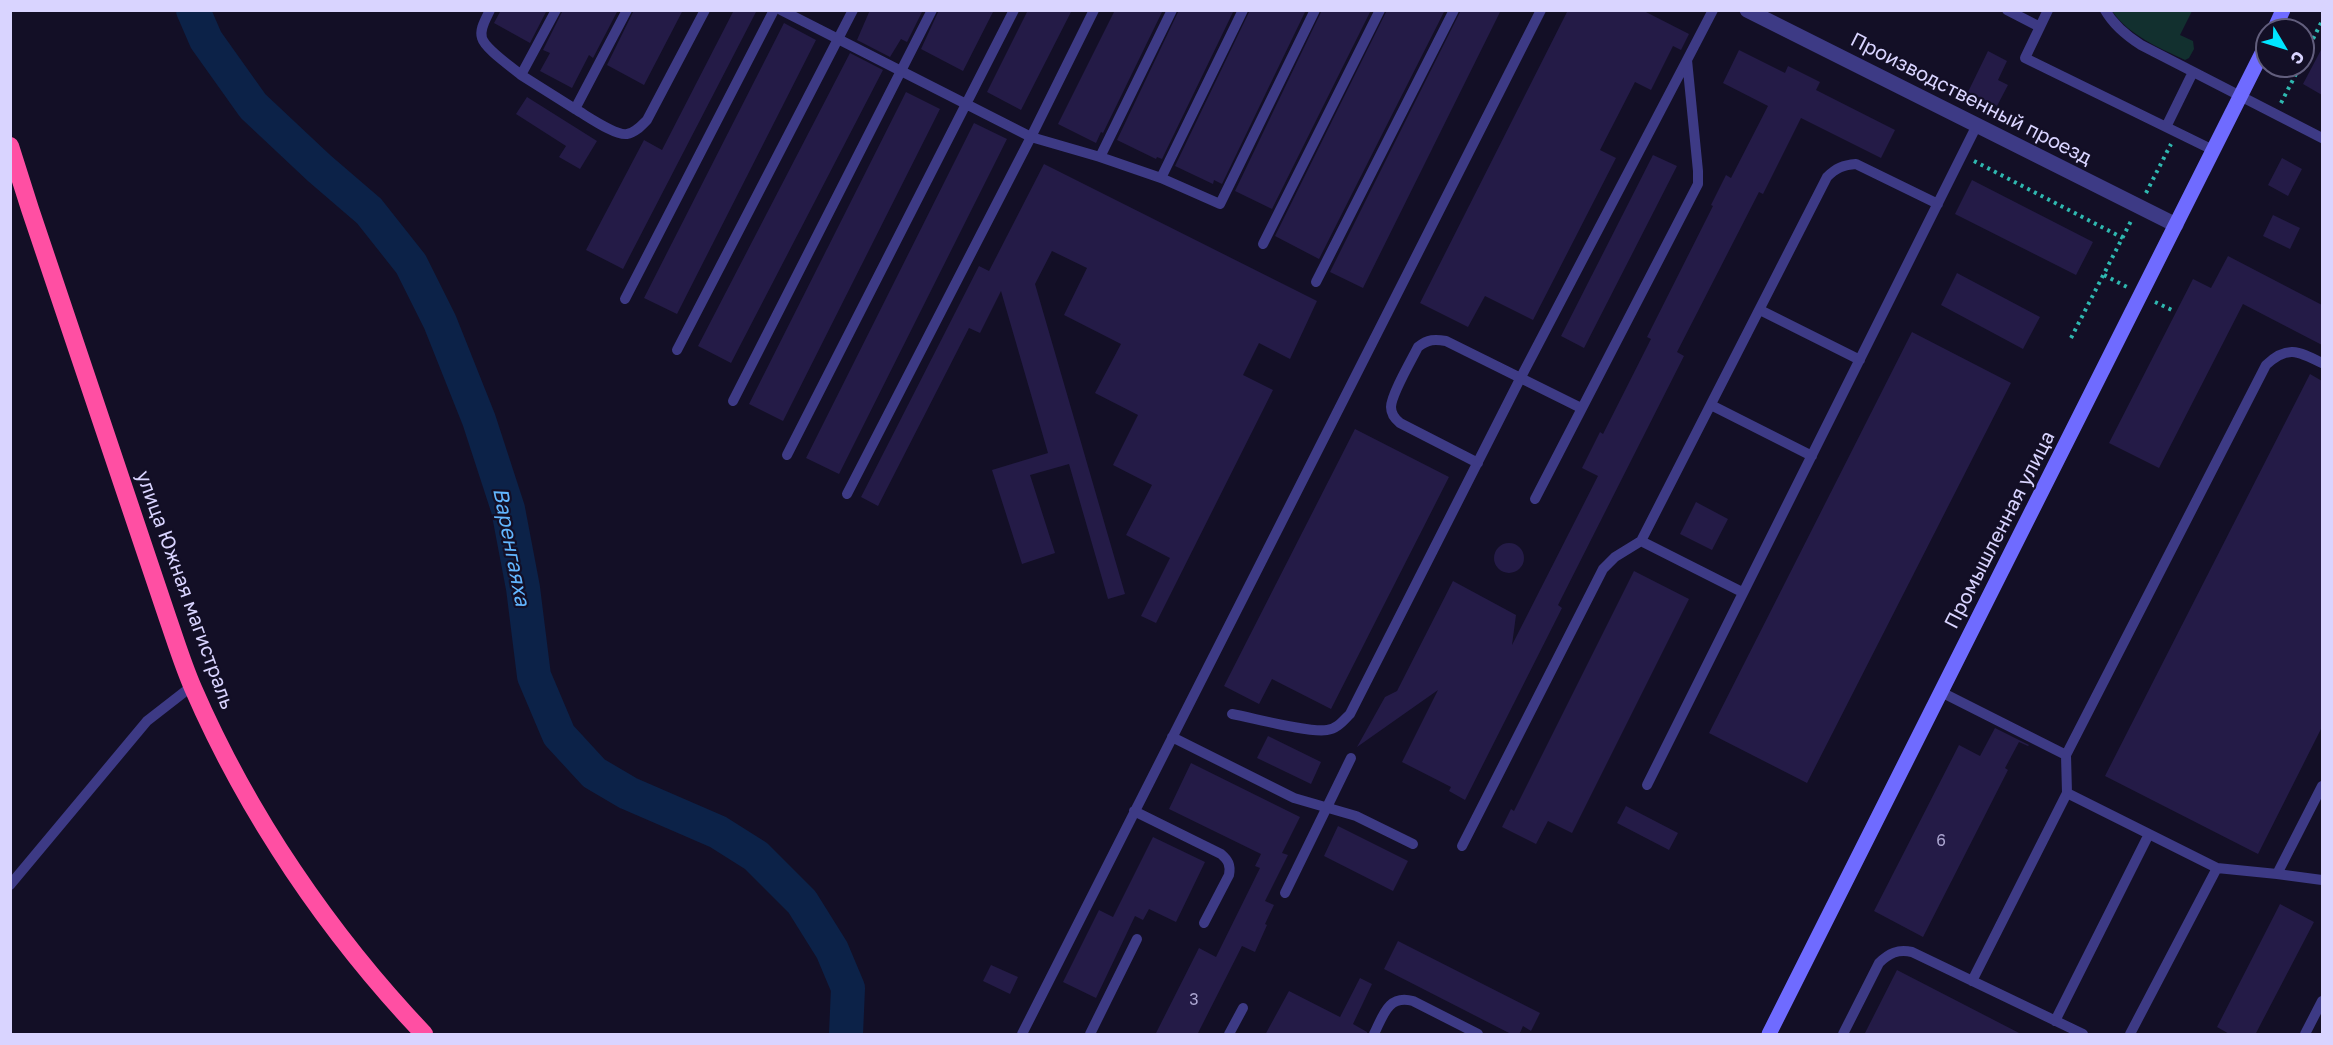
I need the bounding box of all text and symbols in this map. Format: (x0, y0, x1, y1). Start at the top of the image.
north arrow (2255, 18, 2315, 78)
street label: Производственный проезд (1846, 28, 2096, 170)
text: С (2286, 47, 2309, 68)
street label: Промышленная улица (1940, 427, 2060, 633)
street label: улица Южная магистраль (131, 468, 239, 712)
water label: Варенгаяха (487, 486, 535, 608)
house number: 6 (1936, 831, 1946, 851)
house number: 3 (1189, 990, 1199, 1010)

